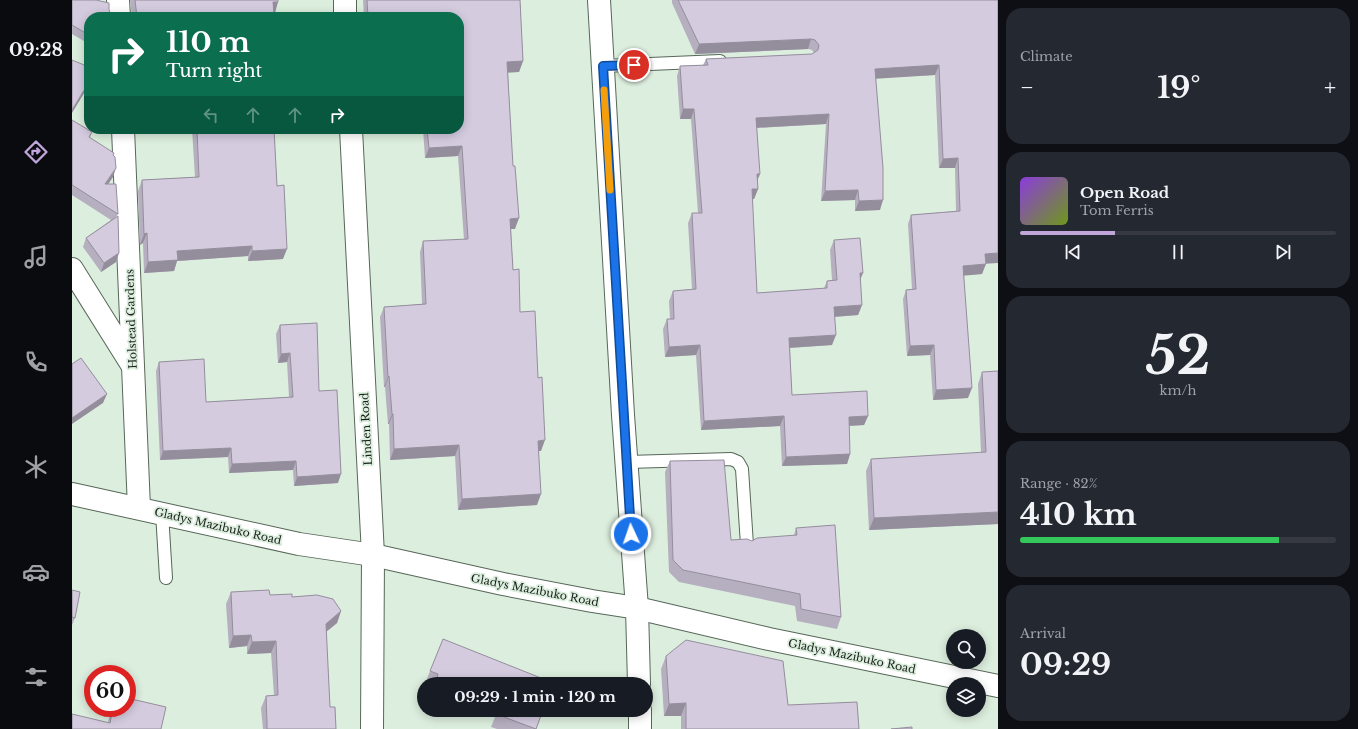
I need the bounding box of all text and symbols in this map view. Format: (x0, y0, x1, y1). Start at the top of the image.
text: 110 m (166, 25, 250, 60)
icon: right (100, 28, 152, 80)
text: 09:28 (9, 39, 63, 61)
pin (617, 48, 651, 82)
text: Climate (1020, 48, 1073, 65)
icon: arrive (623, 54, 645, 76)
text: Turn right (166, 60, 262, 82)
text: 19° (1157, 69, 1201, 106)
text: − (1020, 74, 1034, 101)
text: + (1324, 74, 1336, 101)
icon: left (200, 104, 222, 126)
icon: ahead (242, 104, 264, 126)
icon: ahead (284, 104, 306, 126)
icon: right (326, 104, 348, 126)
icon: directions (22, 138, 50, 166)
text: Open Road (1080, 183, 1169, 202)
text: Tom Ferris (1080, 202, 1154, 219)
icon: previous (1062, 241, 1084, 263)
icon: pause (1167, 241, 1189, 263)
icon: next (1272, 241, 1294, 263)
icon: music (22, 243, 50, 271)
street label: Holstead Gardens (122, 269, 140, 369)
text: 52 (1146, 324, 1210, 388)
icon: phone (22, 348, 50, 376)
text: km/h (1160, 382, 1196, 399)
street label: Linden Road (357, 392, 375, 466)
icon: climate (22, 453, 50, 481)
text: Range · 82% (1020, 475, 1097, 492)
text: 410 km (1020, 496, 1137, 533)
street label: Gladys Mazibuko Road (153, 505, 284, 548)
position arrow (610, 513, 652, 555)
icon: car (22, 558, 50, 586)
street label: Gladys Mazibuko Road (470, 571, 601, 609)
text: Arrival (1020, 625, 1066, 642)
map controls (946, 629, 986, 717)
button: search (946, 629, 986, 669)
street label: Gladys Mazibuko Road (787, 636, 918, 676)
text: 09:29 (1020, 646, 1111, 683)
icon: filters (22, 663, 50, 691)
speed limit sign: 60 (84, 665, 136, 717)
button: layers (946, 677, 986, 717)
text: 09:29 · 1 min · 120 m (454, 687, 616, 706)

